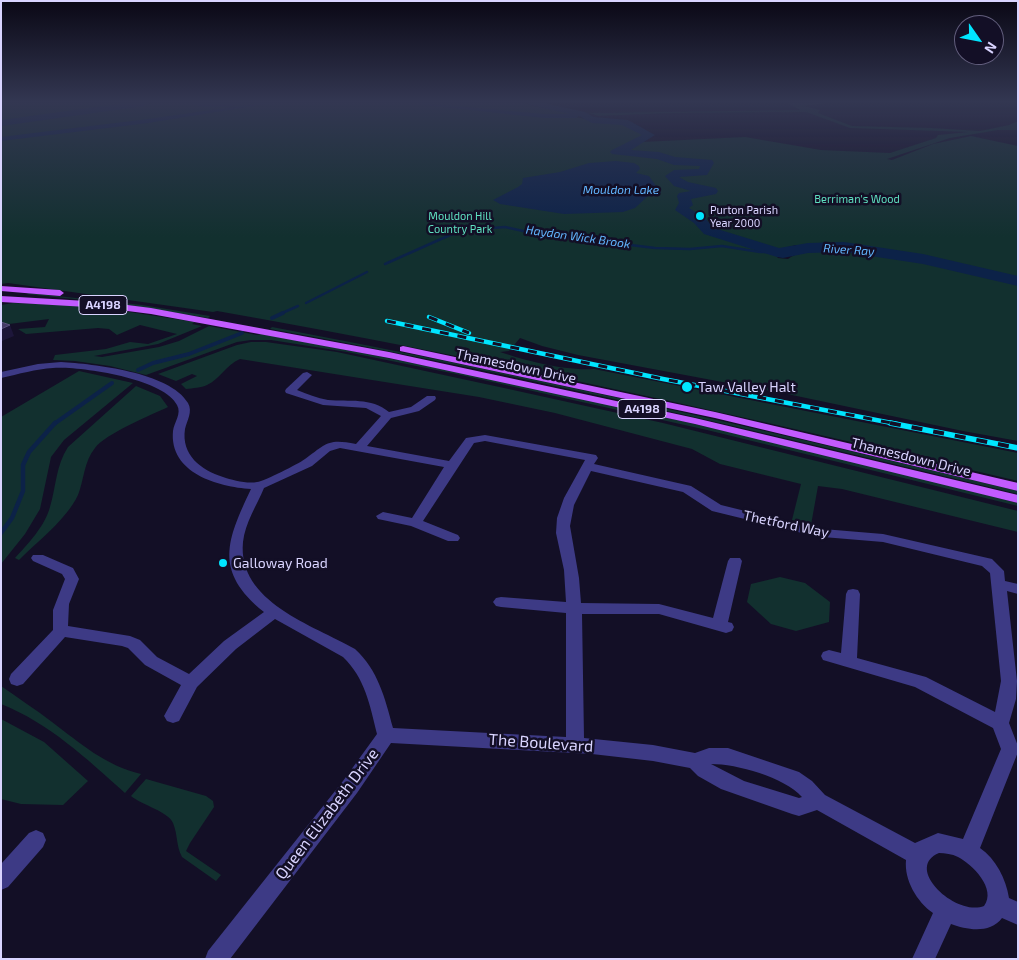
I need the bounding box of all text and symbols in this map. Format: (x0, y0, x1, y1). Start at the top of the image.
north arrow (954, 15, 1004, 65)
text: N (981, 39, 1001, 57)
water label: Mouldon Lake (583, 183, 659, 197)
park label: Berriman's Wood (814, 192, 900, 206)
place label: Purton Parish Year 2000 (710, 203, 778, 229)
park label: Mouldon Hill Country Park (428, 209, 492, 235)
marker: Purton Parish Year 2000 (694, 210, 706, 222)
water label: Haydon Wick Brook (525, 223, 631, 251)
water label: River Ray (823, 241, 875, 259)
road number: A4198 (79, 296, 127, 314)
street label: Thamesdown Drive (454, 345, 578, 387)
place label: Taw Valley Halt (698, 379, 796, 395)
marker: Taw Valley Halt (680, 380, 694, 394)
road number: A4198 (618, 399, 666, 418)
street label: Thamesdown Drive (849, 434, 973, 480)
street label: Thetford Way (742, 507, 830, 541)
place label: Galloway Road (233, 555, 328, 571)
marker: Galloway Road (217, 557, 229, 569)
street label: The Boulevard (488, 730, 594, 756)
street label: Queen Elizabeth Drive (271, 745, 383, 883)

